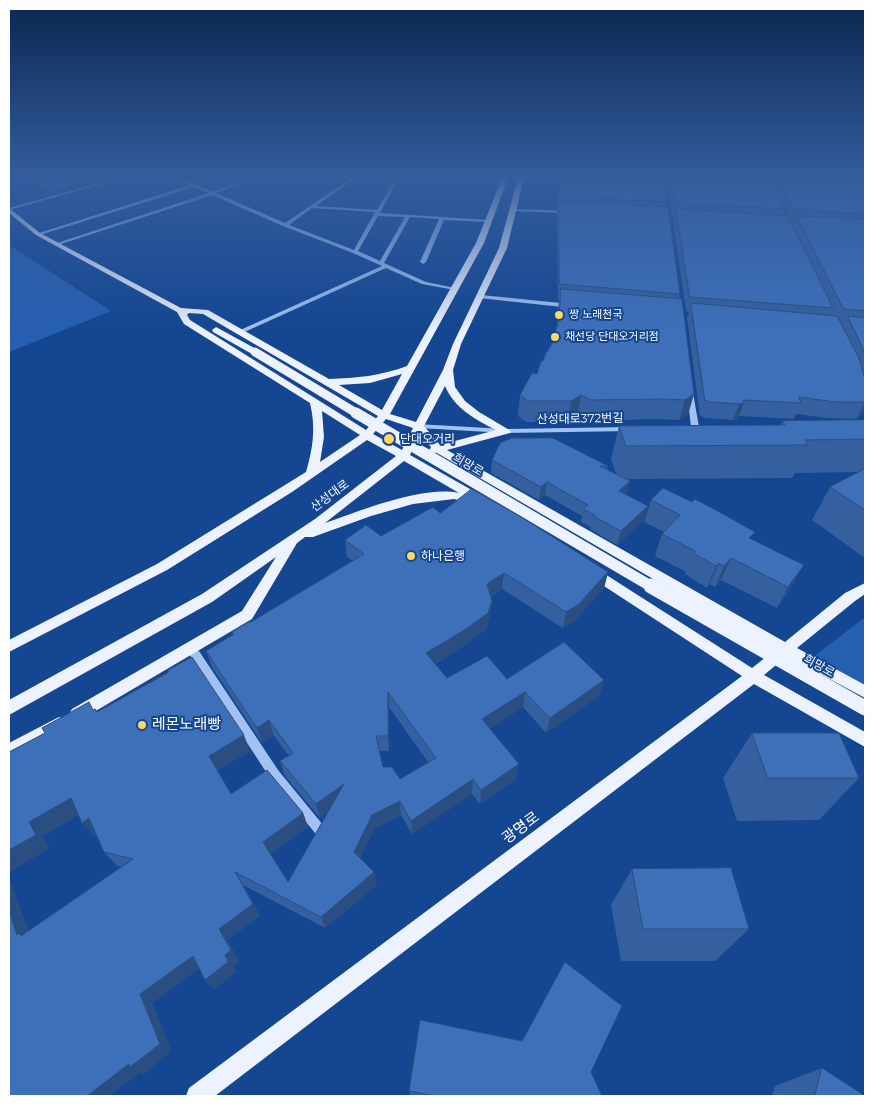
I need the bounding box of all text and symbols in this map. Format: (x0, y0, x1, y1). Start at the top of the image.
place label: 짱 노래천국 (569, 308, 622, 322)
marker: 짱 노래천국 (553, 309, 565, 321)
place label: 채선당 단대오거리점 (565, 330, 659, 344)
marker: 채선당 단대오거리점 (549, 331, 561, 343)
street label: 산성대로372번길 (537, 411, 623, 427)
marker: 단대오거리 (382, 432, 396, 446)
place label: 단대오거리 (400, 432, 455, 446)
street label: 희망로 (450, 450, 486, 480)
street label: 산성대로 (308, 477, 352, 515)
place label: 하나은행 (421, 549, 465, 563)
marker: 하나은행 (405, 550, 417, 562)
street label: 희망로 (801, 652, 837, 680)
place label: 레몬노래빵 (152, 716, 221, 734)
marker: 레몬노래빵 (136, 719, 148, 731)
street label: 광명로 (499, 808, 543, 848)

